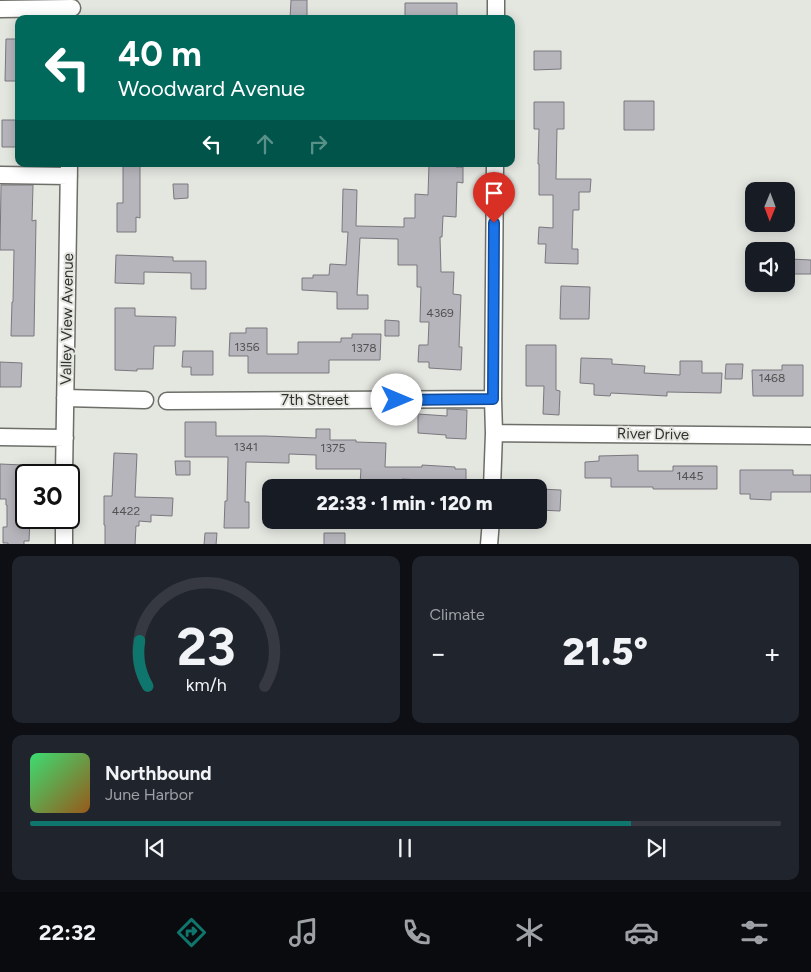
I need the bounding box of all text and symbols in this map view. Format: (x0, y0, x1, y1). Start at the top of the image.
text: 40 m (118, 33, 202, 75)
icon: left (35, 35, 100, 100)
text: Woodward Avenue (118, 75, 305, 102)
icon: left (198, 130, 226, 158)
icon: ahead (251, 130, 279, 158)
icon: right (304, 130, 332, 158)
pin (473, 172, 515, 223)
icon: arrive (480, 179, 508, 207)
north arrow (745, 182, 795, 232)
map controls (745, 182, 795, 292)
button: sound (745, 242, 795, 292)
street label: Valley View Avenue (57, 253, 77, 385)
house number: 4369 (426, 306, 454, 320)
house number: 1356 (234, 340, 260, 354)
house number: 1378 (351, 341, 377, 355)
house number: 1468 (759, 371, 785, 385)
position arrow (370, 373, 422, 425)
street label: 7th Street (281, 391, 349, 409)
street label: River Drive (617, 424, 689, 444)
house number: 1341 (234, 440, 258, 454)
house number: 1375 (321, 441, 346, 455)
speed limit sign: 30 (15, 464, 80, 529)
house number: 1445 (677, 469, 703, 483)
text: 22:33 · 1 min · 120 m (317, 492, 492, 515)
house number: 4422 (112, 504, 140, 518)
text: Climate (430, 605, 485, 624)
text: 23 (176, 616, 235, 678)
text: 21.5° (563, 629, 648, 675)
text: − (430, 636, 447, 670)
text: + (764, 636, 781, 670)
text: km/h (185, 674, 226, 695)
text: Northbound (105, 762, 212, 785)
text: June Harbor (105, 785, 193, 804)
icon: previous (141, 834, 169, 862)
icon: pause (391, 834, 419, 862)
icon: next (642, 834, 670, 862)
icon: directions (174, 915, 209, 950)
icon: music (286, 915, 321, 950)
icon: phone (399, 915, 434, 950)
icon: climate (512, 915, 547, 950)
icon: car (624, 915, 659, 950)
icon: filters (737, 915, 772, 950)
text: 22:32 (39, 919, 96, 946)

